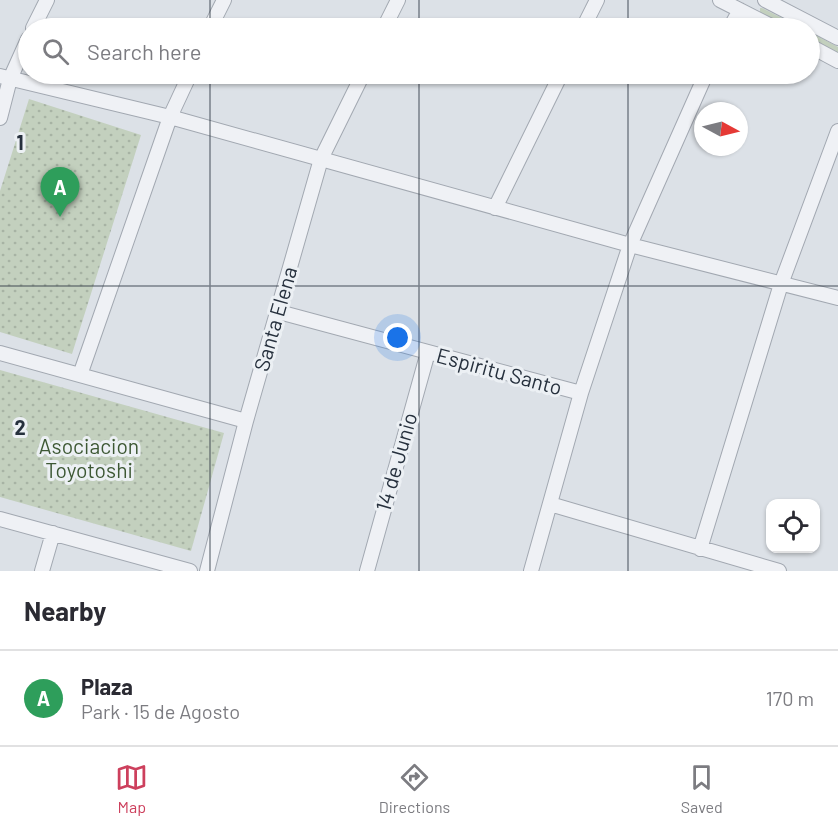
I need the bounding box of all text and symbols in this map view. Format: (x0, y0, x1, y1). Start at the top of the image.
search box (18, 18, 820, 84)
icon: search (39, 35, 72, 68)
text: Search here (87, 38, 201, 64)
north arrow (694, 102, 748, 156)
text: 1 (16, 130, 24, 154)
pin: A (40, 168, 80, 217)
street label: Santa Elena (248, 263, 301, 374)
your location (383, 323, 412, 352)
street label: Espiritu Santo (434, 342, 565, 399)
street label: 14 de Junio (370, 409, 422, 514)
text: 2 (14, 415, 26, 439)
park label: Asociacion Toyotoshi (39, 433, 139, 482)
map controls (766, 499, 820, 553)
button: locate (766, 499, 820, 553)
text: Nearby (24, 595, 106, 626)
text: Plaza (81, 673, 133, 699)
text: A (37, 686, 50, 710)
text: 170 m (766, 686, 814, 710)
text: Park · 15 de Agosto (81, 699, 240, 723)
tab: Map (115, 761, 148, 816)
tab: Directions (379, 761, 450, 816)
tab: Saved (681, 761, 723, 816)

